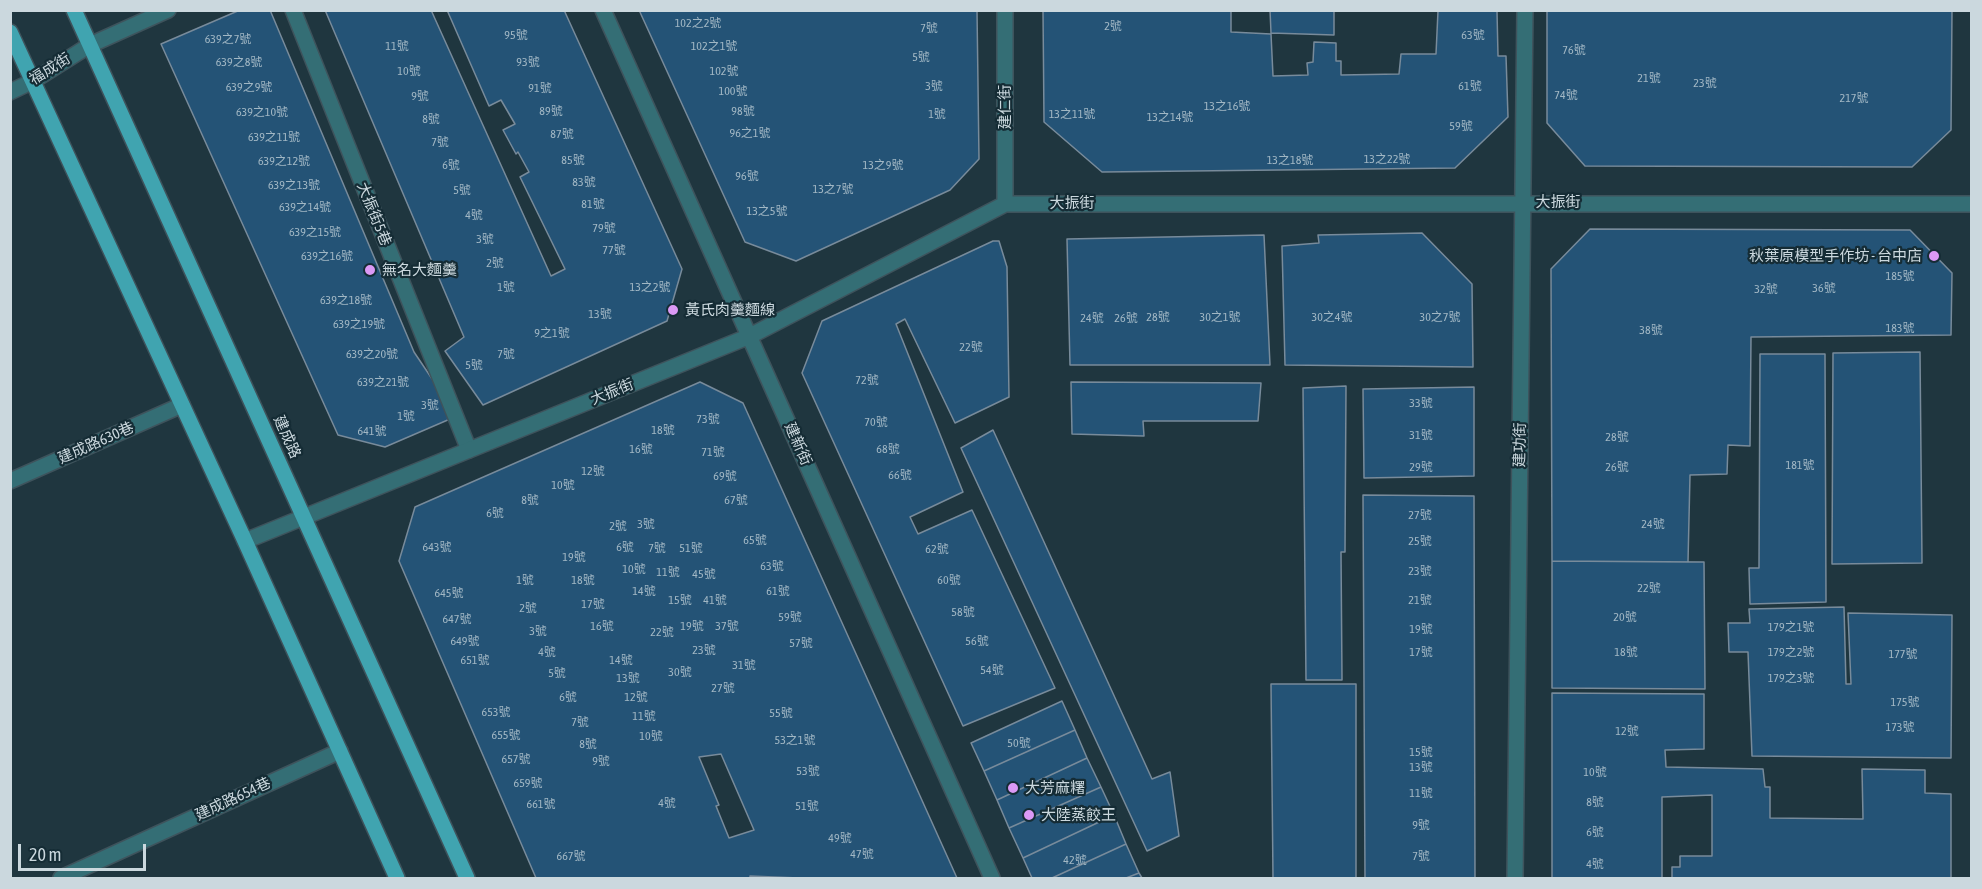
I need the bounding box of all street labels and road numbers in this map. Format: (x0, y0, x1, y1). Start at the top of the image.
street label: 福成街 (26, 49, 74, 89)
street label: 建仁街 (996, 85, 1014, 129)
street label: 大振街5巷 (353, 180, 395, 248)
street label: 大振街 (1536, 193, 1580, 211)
street label: 大振街 (1050, 194, 1094, 212)
street label: 大振街 (588, 375, 636, 409)
street label: 建成路 (270, 413, 304, 461)
street label: 建成路630巷 (55, 418, 137, 468)
street label: 建新街 (781, 420, 815, 468)
street label: 建功街 (1511, 422, 1529, 468)
street label: 建成路654巷 (192, 774, 274, 824)

